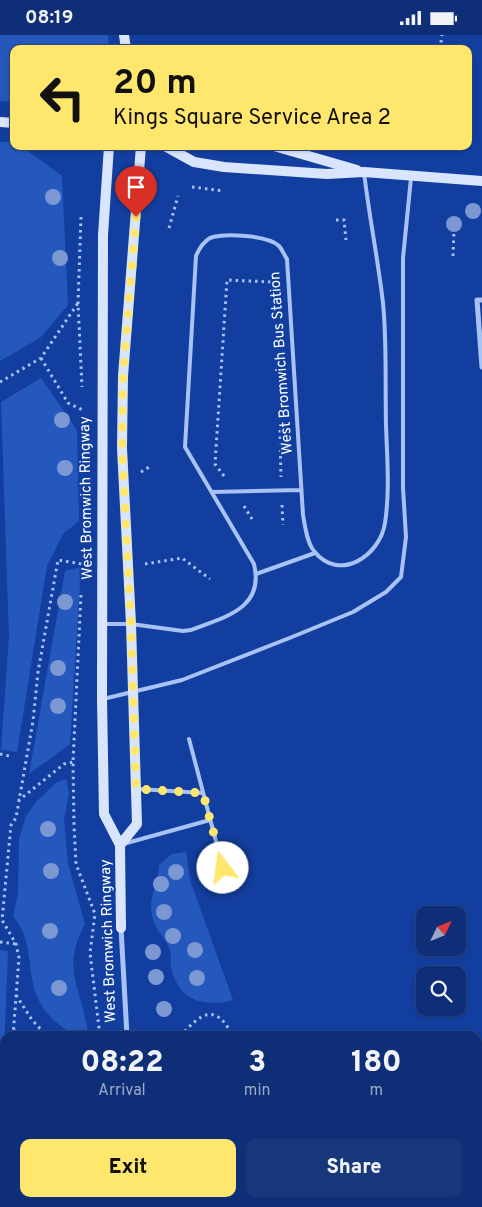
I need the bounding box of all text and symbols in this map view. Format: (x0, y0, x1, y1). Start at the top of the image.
text: 08:19 (25, 6, 73, 30)
text: 20 m (113, 62, 197, 106)
icon: left (30, 65, 95, 130)
text: Kings Square Service Area 2 (113, 105, 391, 132)
pin (115, 166, 157, 217)
icon: arrive (122, 173, 150, 201)
street label: West Bromwich Bus Station (266, 271, 298, 455)
street label: West Bromwich Ringway (76, 416, 98, 580)
position arrow (196, 841, 248, 893)
street label: West Bromwich Ringway (97, 859, 121, 1023)
north arrow (416, 906, 466, 956)
map controls (416, 906, 466, 1016)
button: search (416, 966, 466, 1016)
text: 08:22 (80, 1045, 163, 1082)
text: 3 (248, 1045, 266, 1082)
text: 180 (351, 1045, 402, 1082)
text: Arrival (98, 1081, 146, 1101)
text: min (244, 1081, 270, 1101)
text: m (369, 1081, 383, 1101)
button: Exit (20, 1139, 236, 1197)
button: Share (246, 1139, 462, 1197)

